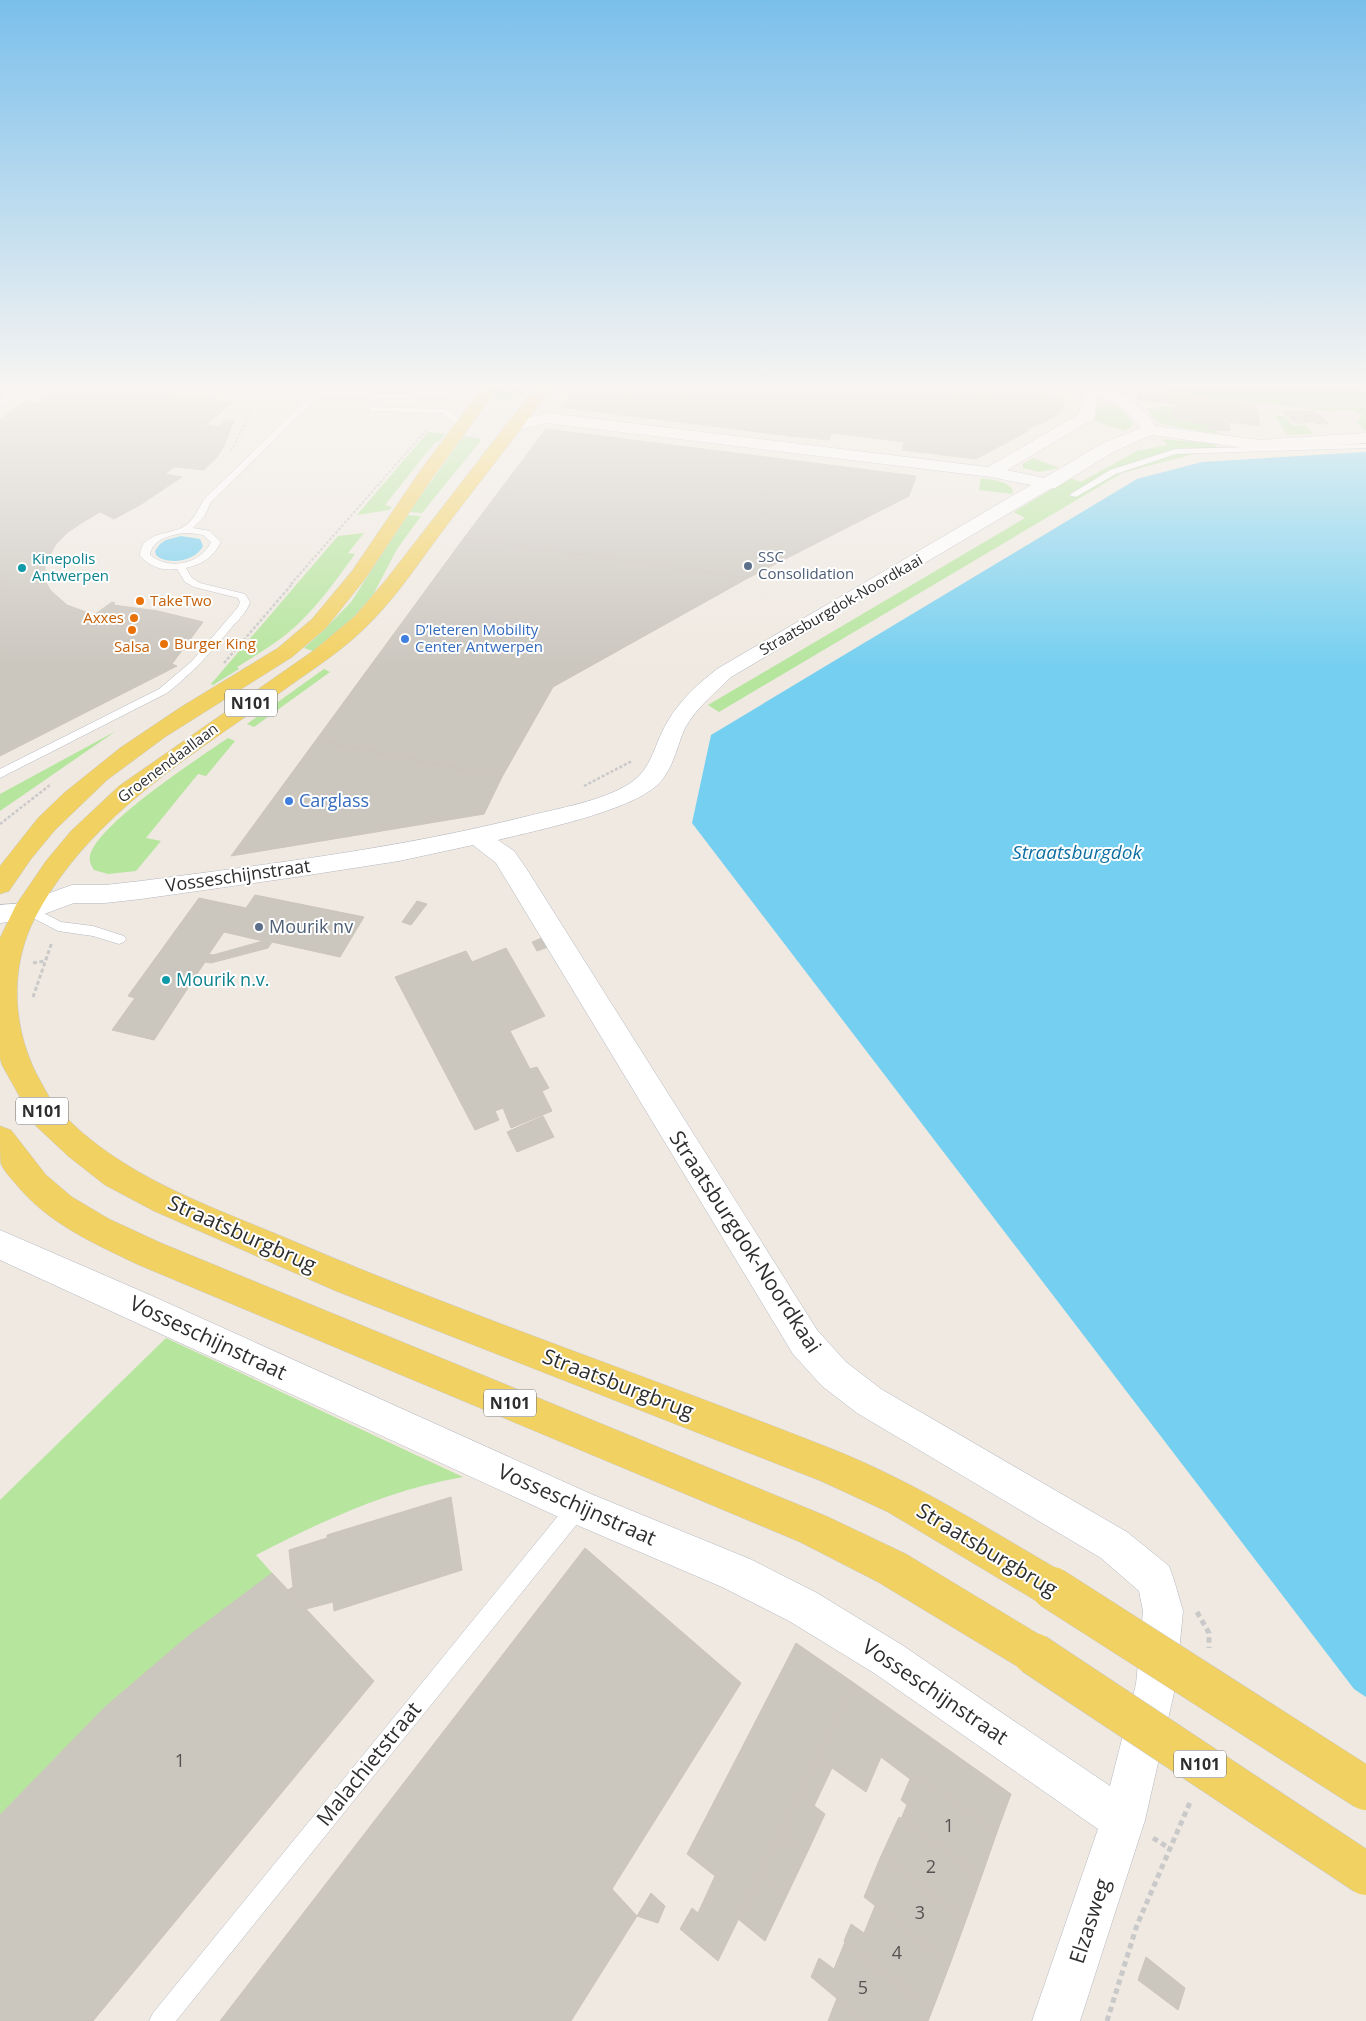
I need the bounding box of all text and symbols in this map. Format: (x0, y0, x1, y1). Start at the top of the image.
place label: SSC Consolidation (758, 546, 854, 583)
place label: Kinepolis Antwerpen (32, 548, 109, 585)
street label: Straatsburgdok-Noordkaai (755, 549, 926, 659)
marker: SSC Consolidation (742, 560, 754, 572)
marker: Kinepolis Antwerpen (16, 562, 28, 574)
place label: TakeTwo (150, 590, 212, 610)
marker: TakeTwo (134, 595, 146, 607)
place label: Axxes (83, 607, 124, 627)
marker: Axxes (128, 612, 140, 624)
place label: D’Ieteren Mobility Center Antwerpen (415, 619, 543, 656)
marker: Salsa (126, 624, 138, 636)
place label: Burger King (174, 633, 256, 653)
marker: D’Ieteren Mobility Center Antwerpen (399, 633, 411, 645)
place label: Salsa (114, 636, 150, 656)
marker: Burger King (158, 638, 170, 650)
road number: N101 (225, 690, 277, 716)
street label: Groenendaallaan (113, 718, 222, 806)
place label: Carglass (299, 788, 369, 812)
marker: Carglass (283, 795, 295, 807)
water label: Straatsburgdok (1012, 839, 1142, 865)
street label: Vosseschijnstraat (164, 853, 312, 897)
place label: Mourik nv (269, 914, 353, 938)
marker: Mourik nv (253, 921, 265, 933)
place label: Mourik n.v. (176, 967, 270, 991)
marker: Mourik n.v. (160, 974, 172, 986)
road number: N101 (16, 1098, 68, 1124)
street label: Straatsburgdok-Noordkaai (663, 1125, 828, 1358)
street label: Straatsburgbrug (164, 1188, 321, 1278)
street label: Vosseschijnstraat (125, 1288, 292, 1386)
street label: Straatsburgbrug (539, 1341, 698, 1425)
road number: N101 (484, 1390, 536, 1416)
street label: Vosseschijnstraat (494, 1457, 661, 1552)
street label: Straatsburgbrug (912, 1496, 1063, 1602)
street label: Vosseschijnstraat (857, 1632, 1014, 1750)
street label: Malachietstraat (310, 1696, 427, 1831)
house number: 1 (175, 1748, 185, 1772)
road number: N101 (1174, 1750, 1226, 1778)
house number: 1 (944, 1813, 954, 1837)
house number: 2 (926, 1854, 936, 1878)
street label: Elzasweg (1062, 1875, 1116, 1967)
house number: 3 (915, 1900, 925, 1924)
house number: 4 (892, 1940, 902, 1964)
house number: 5 (858, 1975, 868, 1999)

